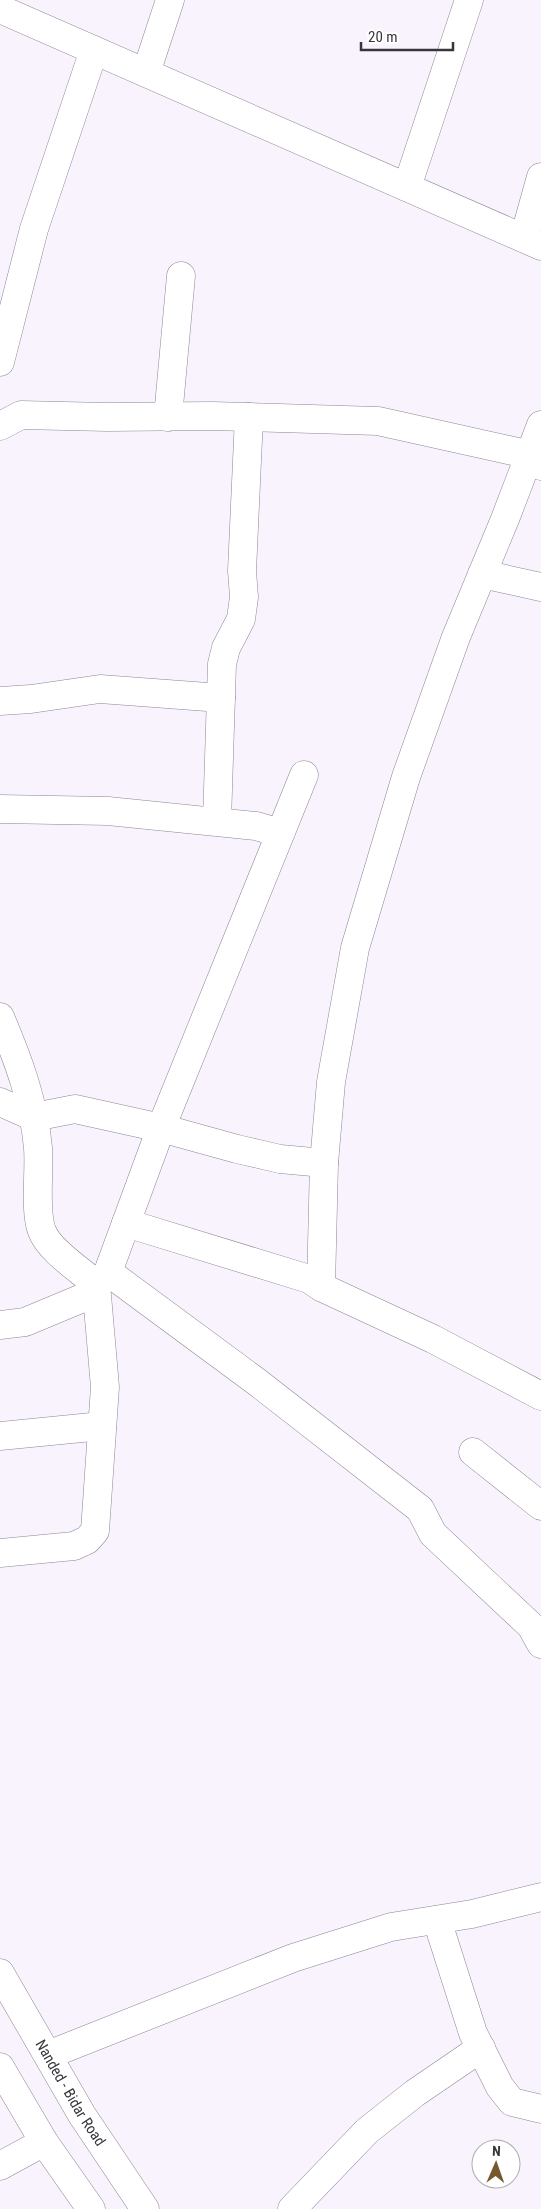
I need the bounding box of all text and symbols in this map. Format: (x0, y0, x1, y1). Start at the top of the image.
scale bar (361, 20, 454, 52)
text: 20 m (368, 28, 398, 46)
street label: Nanded - Bidar Road (32, 2037, 109, 2149)
north arrow (471, 2139, 521, 2189)
text: N (492, 2143, 501, 2159)

